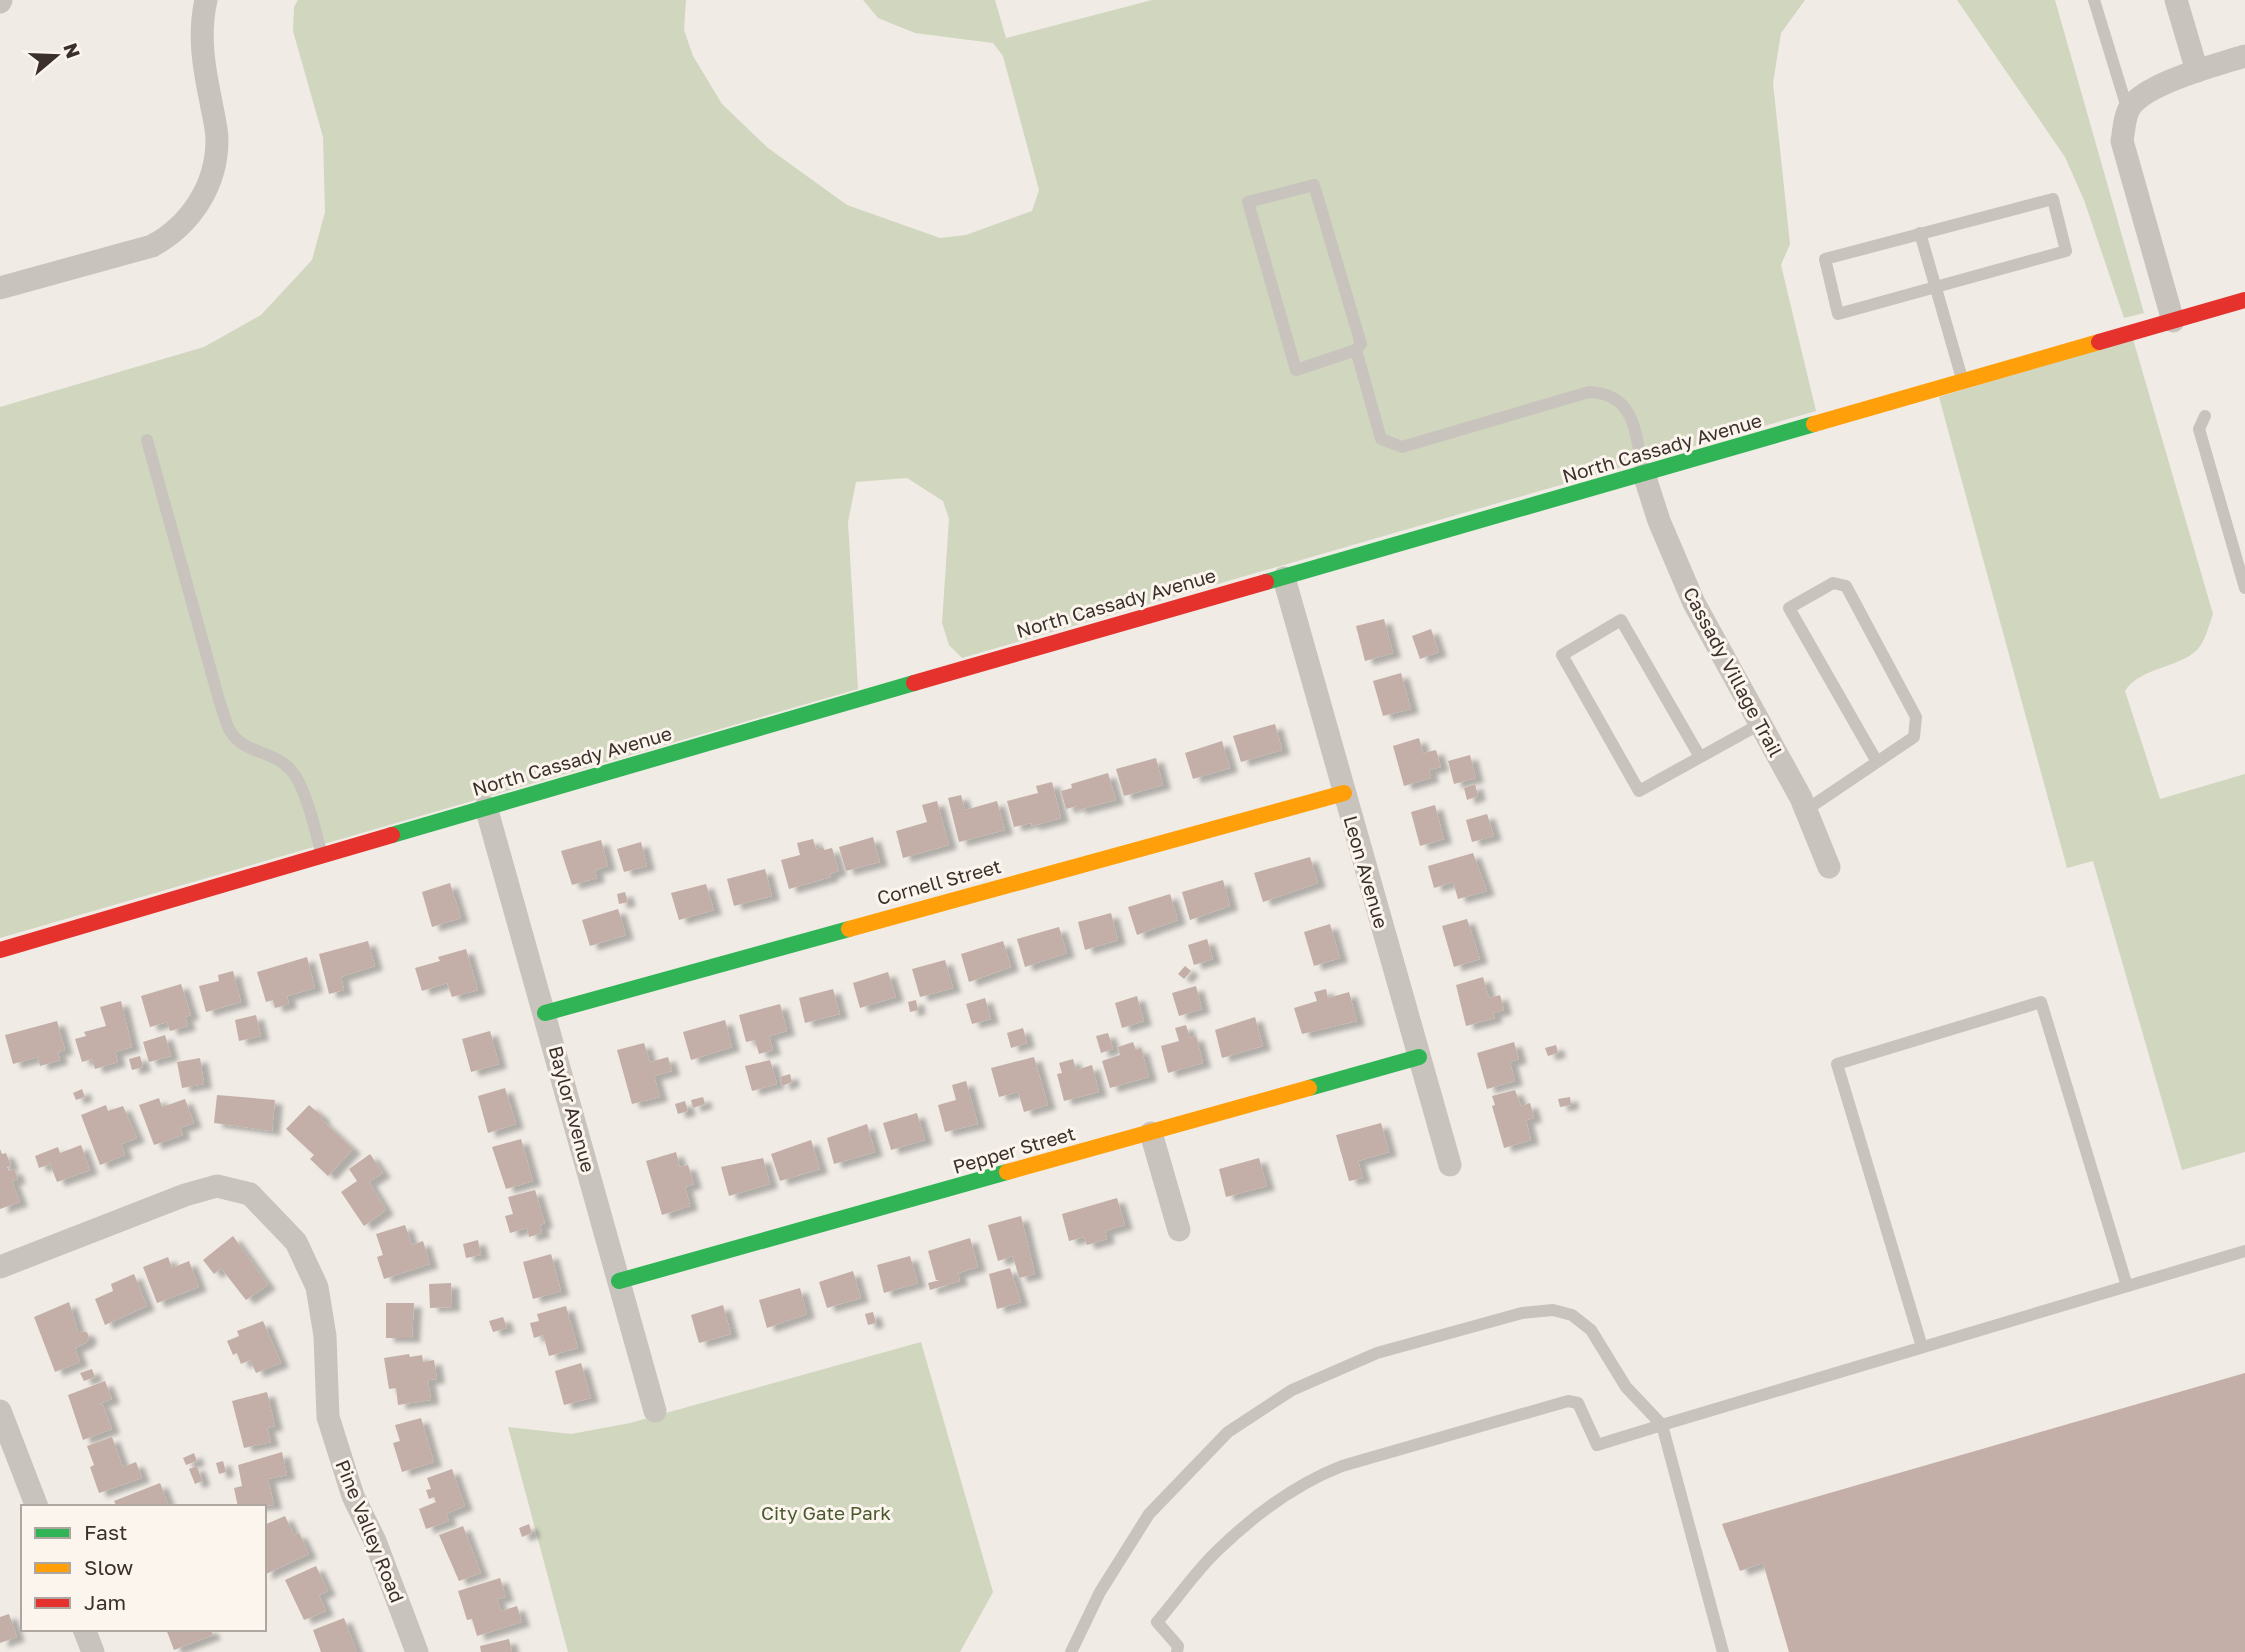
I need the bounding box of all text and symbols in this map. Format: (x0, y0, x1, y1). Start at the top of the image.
north arrow (21, 21, 91, 91)
text: N (59, 40, 86, 61)
street label: North Cassady Avenue (1560, 408, 1764, 487)
street label: North Cassady Avenue (1014, 563, 1218, 642)
street label: Cassady Village Trail (1679, 583, 1788, 761)
street label: North Cassady Avenue (470, 721, 674, 800)
street label: Leon Avenue (1339, 813, 1394, 931)
street label: Cornell Street (874, 854, 1003, 909)
street label: Baylor Avenue (545, 1043, 600, 1175)
street label: Pepper Street (950, 1121, 1078, 1178)
street label: Pine Valley Road (331, 1456, 410, 1606)
park label: City Gate Park (761, 1501, 891, 1524)
legend (21, 1505, 266, 1631)
text: Fast (84, 1519, 127, 1545)
text: Slow (84, 1554, 133, 1580)
text: Jam (84, 1589, 126, 1615)

